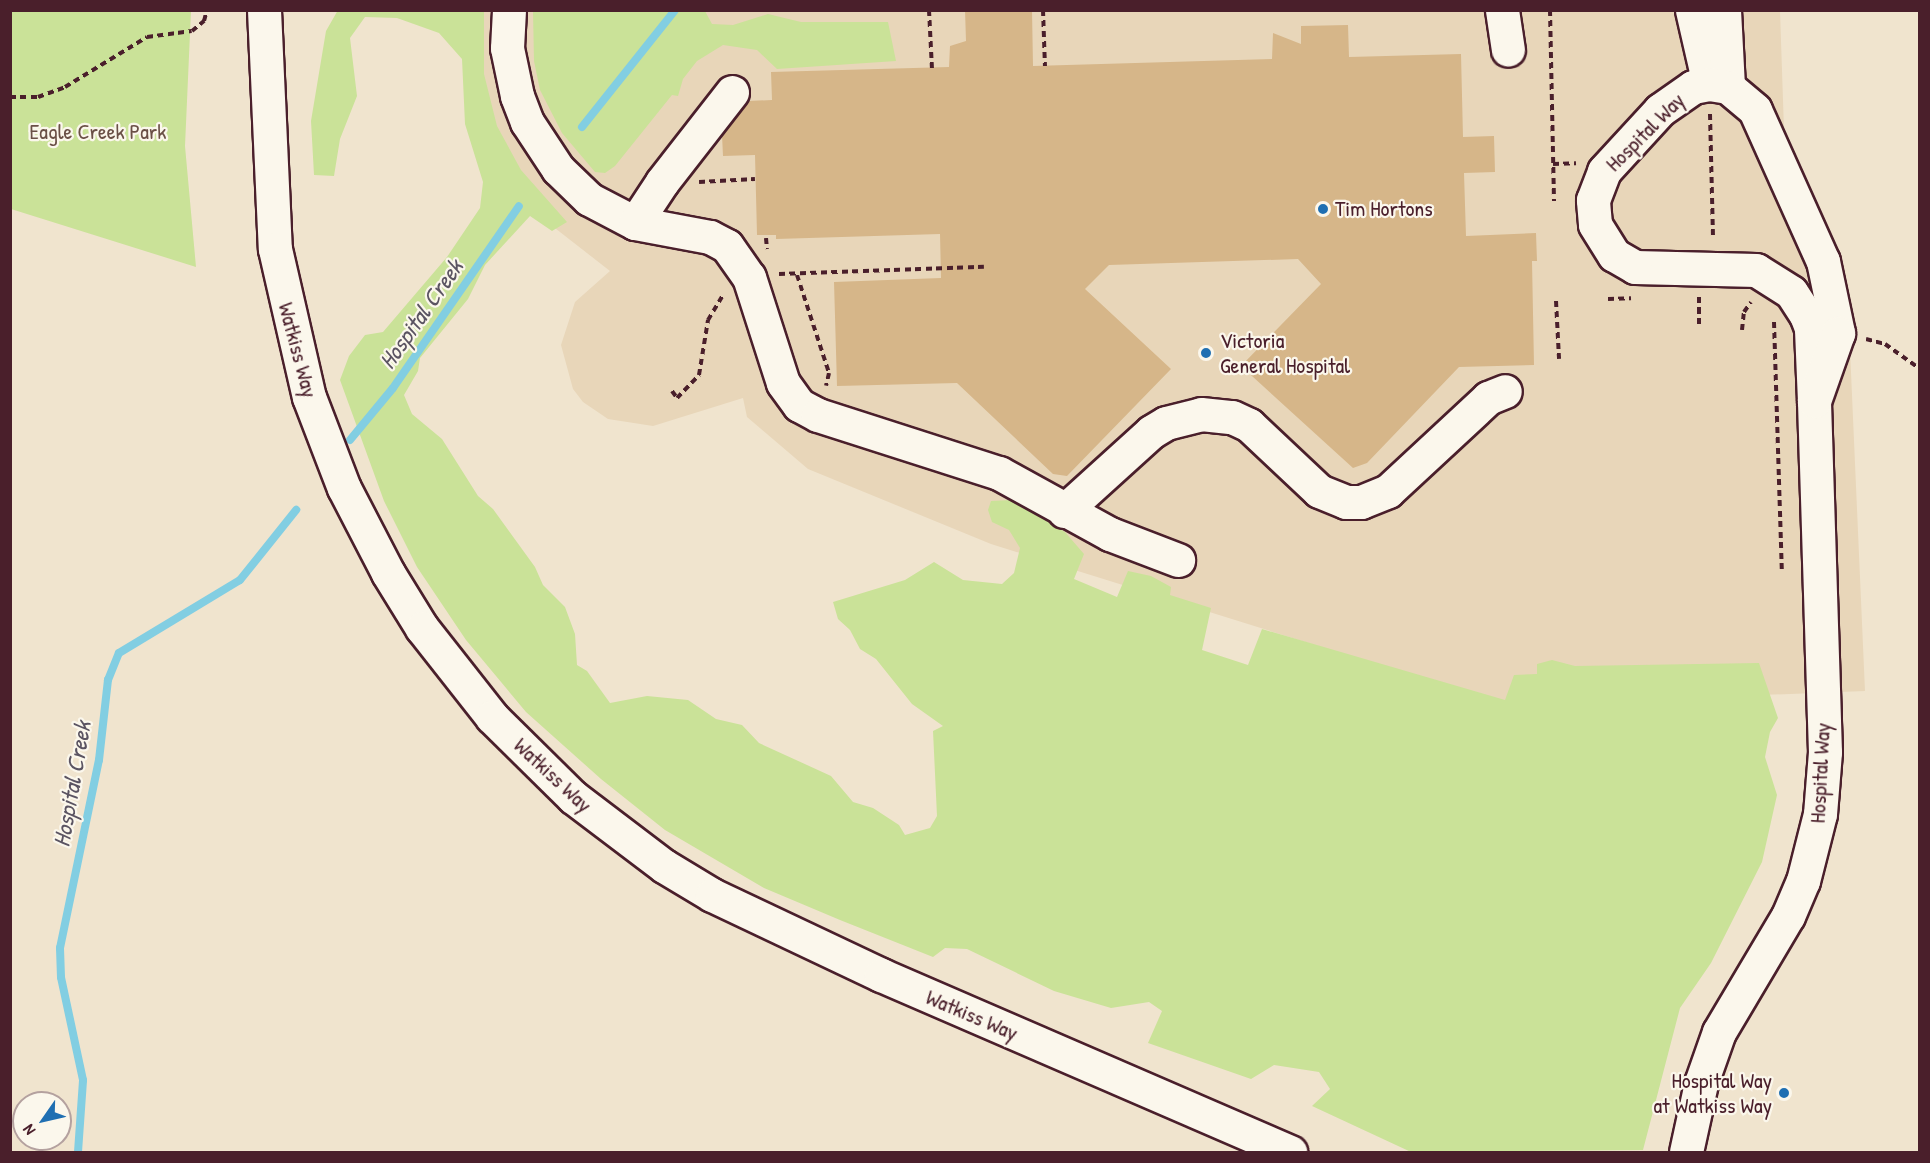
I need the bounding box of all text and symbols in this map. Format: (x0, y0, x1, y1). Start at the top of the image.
street label: Hospital Way (1600, 87, 1690, 177)
park label: Eagle Creek Park (30, 119, 166, 145)
place label: Tim Hortons (1335, 196, 1433, 222)
marker: Tim Hortons (1316, 202, 1330, 216)
water label: Hospital Creek (373, 254, 469, 374)
street label: Watkiss Way (273, 300, 323, 400)
place label: Victoria General Hospital (1220, 327, 1350, 378)
marker: Victoria General Hospital (1197, 344, 1215, 362)
water label: Hospital Creek (47, 719, 97, 849)
street label: Hospital Way (1804, 722, 1836, 824)
street label: Watkiss Way (508, 732, 598, 818)
street label: Watkiss Way (922, 984, 1022, 1046)
place label: Hospital Way at Watkiss Way (1653, 1067, 1772, 1118)
marker: Hospital Way at Watkiss Way (1777, 1086, 1791, 1100)
north arrow (12, 1091, 72, 1151)
text: N (17, 1120, 40, 1140)

